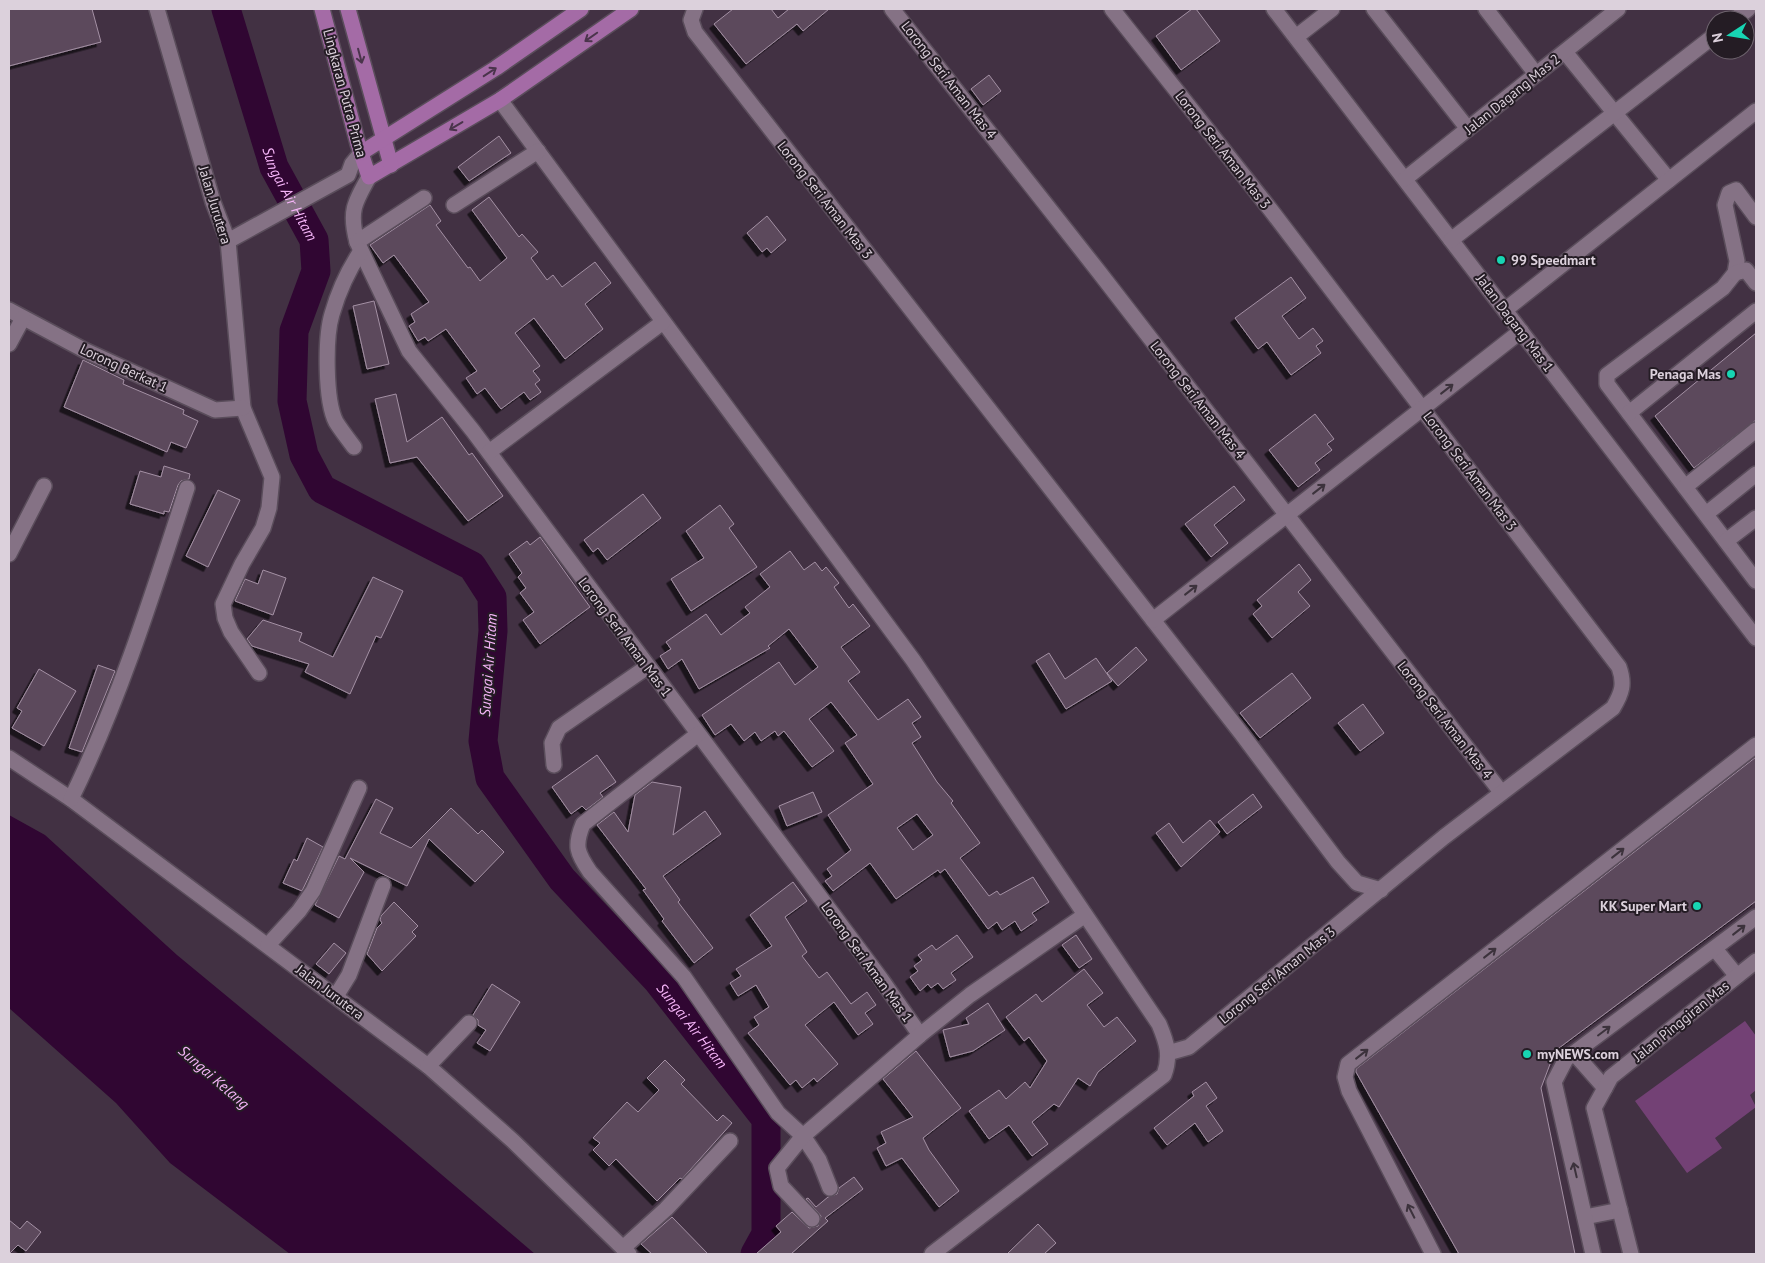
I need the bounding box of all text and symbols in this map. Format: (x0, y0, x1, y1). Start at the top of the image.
north arrow (1705, 10, 1755, 60)
street label: Lorong Seri Aman Mas 4 (897, 17, 1001, 143)
street label: Lingkaran Putra Prima (319, 27, 371, 159)
text: N (1708, 31, 1727, 44)
one-way arrow (584, 32, 598, 42)
one-way arrow (356, 47, 365, 63)
street label: Jalan Dagang Mas 2 (1460, 50, 1564, 139)
one-way arrow (483, 66, 497, 77)
street label: Lorong Seri Aman Mas 3 (1171, 87, 1275, 213)
one-way arrow (449, 122, 463, 132)
street label: Lorong Seri Aman Mas 3 (773, 137, 877, 263)
water label: Sungai Air Hitam (259, 144, 322, 244)
street label: Jalan Jurutera (194, 163, 235, 246)
place label: 99 Speedmart (1511, 251, 1596, 269)
marker: 99 Speedmart (1495, 254, 1507, 266)
street label: Jalan Dagang Mas 1 (1472, 270, 1558, 376)
street label: Lorong Seri Aman Mas 4 (1146, 337, 1250, 463)
street label: Lorong Berkat 1 (77, 340, 171, 396)
place label: Penaga Mas (1650, 365, 1721, 383)
marker: Penaga Mas (1725, 368, 1737, 380)
one-way arrow (1440, 383, 1453, 394)
street label: Lorong Seri Aman Mas 3 (1419, 408, 1521, 534)
one-way arrow (1312, 484, 1325, 495)
street label: Lorong Seri Aman Mas 1 (574, 574, 676, 700)
one-way arrow (1184, 585, 1198, 595)
water label: Sungai Air Hitam (475, 613, 501, 717)
street label: Lorong Seri Aman Mas 4 (1393, 657, 1497, 783)
one-way arrow (1611, 848, 1624, 859)
place label: KK Super Mart (1600, 897, 1687, 915)
street label: Lorong Seri Aman Mas 1 (817, 898, 917, 1026)
marker: KK Super Mart (1691, 900, 1703, 912)
street label: Lorong Seri Aman Mas 3 (1215, 922, 1339, 1028)
one-way arrow (1732, 925, 1745, 936)
one-way arrow (1483, 948, 1496, 959)
street label: Jalan Jurutera (292, 960, 368, 1024)
street label: Jalan Pinggiran Mas (1629, 977, 1733, 1066)
water label: Sungai Air Hitam (653, 979, 732, 1072)
one-way arrow (1596, 1026, 1610, 1036)
water label: Sungai Kelang (175, 1041, 254, 1113)
place label: myNEWS.com (1537, 1045, 1619, 1063)
one-way arrow (1355, 1048, 1368, 1059)
marker: myNEWS.com (1521, 1048, 1533, 1060)
one-way arrow (1570, 1162, 1579, 1178)
one-way arrow (1406, 1204, 1415, 1219)

